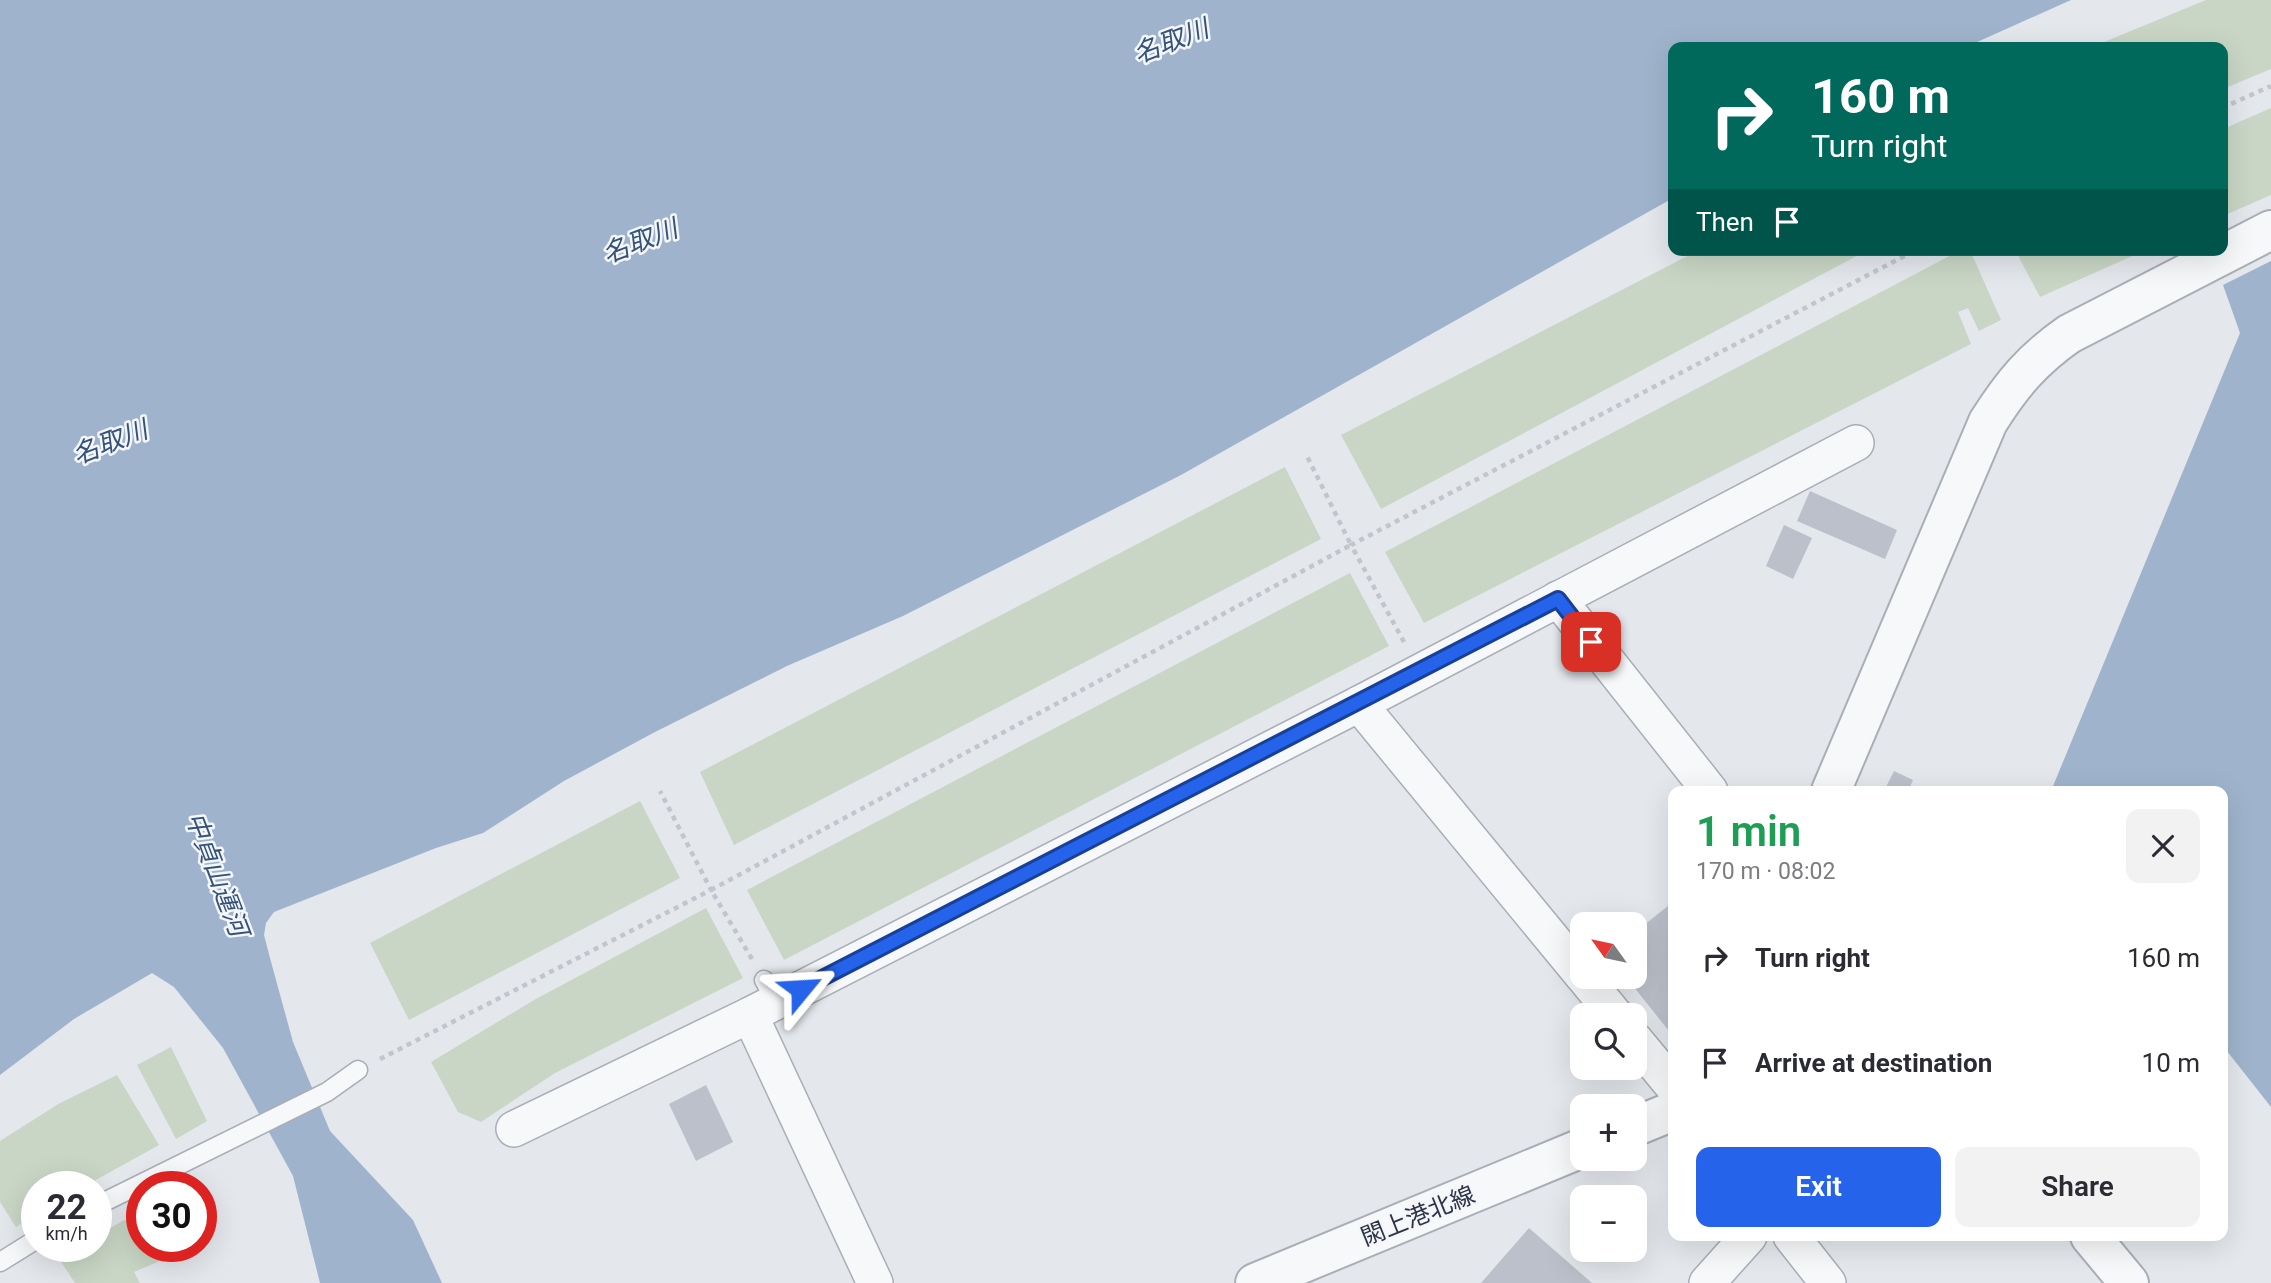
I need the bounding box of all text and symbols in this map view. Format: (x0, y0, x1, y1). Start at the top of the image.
water label: 名取川 (1129, 12, 1216, 69)
text: 160 m (1811, 68, 1950, 125)
icon: right (1696, 70, 1787, 161)
text: Turn right (1811, 127, 1947, 165)
icon: arrive (1768, 203, 1806, 241)
text: Then (1696, 207, 1754, 237)
water label: 名取川 (598, 212, 685, 269)
water label: 名取川 (68, 413, 155, 470)
pin (1561, 612, 1621, 672)
icon: arrive (1572, 623, 1610, 661)
text: 1 min (1696, 807, 1801, 856)
water label: 中貞山運河 (180, 808, 256, 945)
button: close (2126, 809, 2200, 883)
text: 170 m · 08:02 (1696, 858, 1835, 885)
north arrow (1570, 912, 1647, 989)
map controls (1570, 912, 1647, 1262)
icon: right (1696, 939, 1734, 977)
text: Turn right (1755, 943, 1870, 973)
text: 160 m (2127, 943, 2200, 973)
position arrow (764, 952, 838, 1026)
button: search (1570, 1003, 1647, 1080)
icon: arrive (1696, 1044, 1734, 1082)
text: Arrive at destination (1755, 1048, 1992, 1078)
text: 10 m (2142, 1048, 2200, 1078)
button: + (1570, 1094, 1647, 1171)
button: Exit (1696, 1147, 1941, 1227)
button: Share (1955, 1147, 2200, 1227)
speed limit sign: 30 (126, 1171, 217, 1262)
street label: 閖上港北線 (1357, 1181, 1479, 1251)
button: − (1570, 1185, 1647, 1262)
text: 22 (46, 1187, 87, 1228)
text: km/h (45, 1223, 88, 1244)

